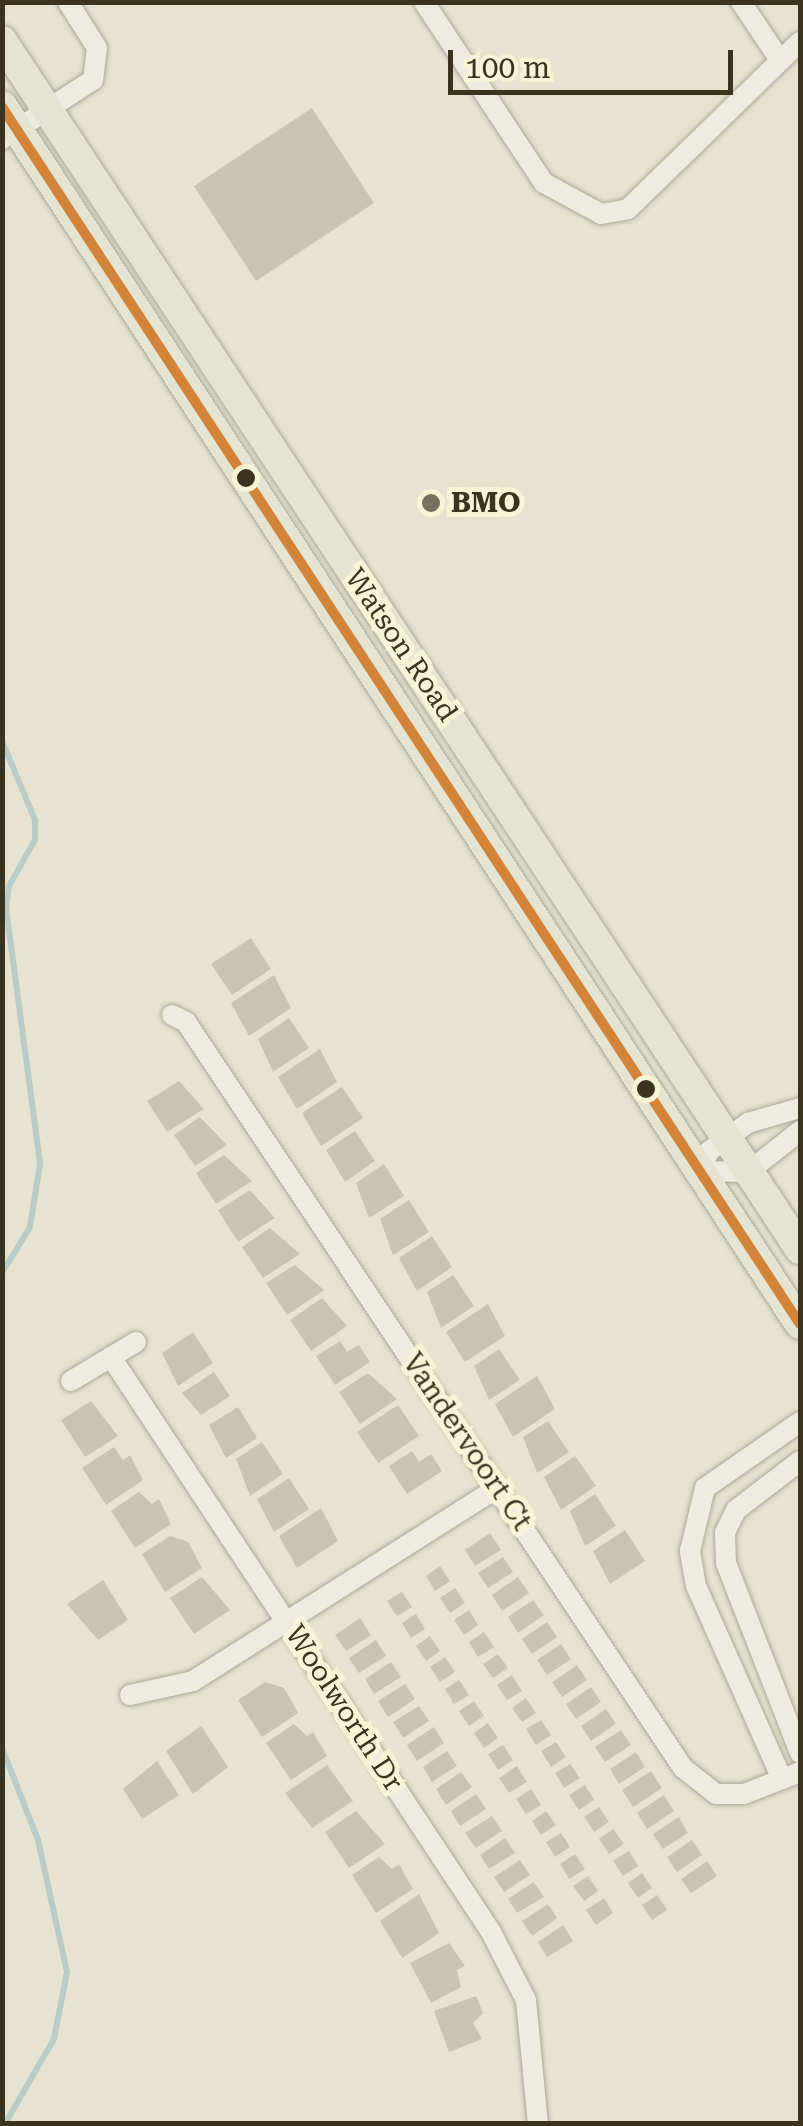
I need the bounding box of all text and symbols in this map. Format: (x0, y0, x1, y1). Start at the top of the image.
scale bar (453, 30, 738, 92)
text: 100 m (465, 50, 550, 85)
unlabelled marker (236, 468, 256, 488)
place label: BMO (451, 486, 521, 520)
marker: BMO (420, 492, 442, 514)
street label: Watson Road (338, 562, 464, 728)
unlabelled marker (636, 1079, 656, 1099)
street label: Vandervoort Ct (395, 1347, 539, 1537)
street label: Woolworth Dr (278, 1619, 410, 1797)

